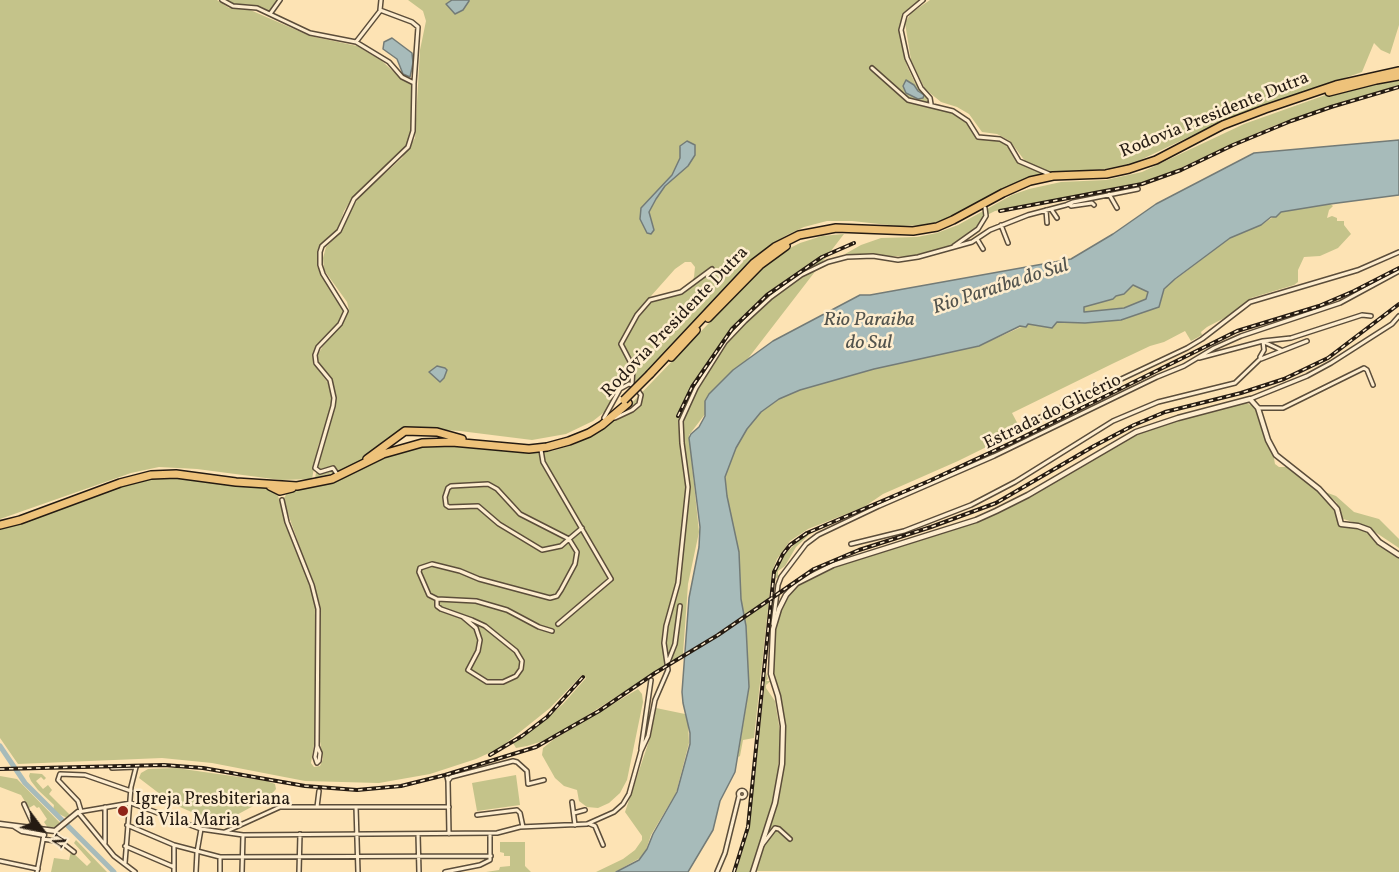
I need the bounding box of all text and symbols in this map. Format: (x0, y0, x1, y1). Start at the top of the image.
street label: Rodovia Presidente Dutra (1117, 68, 1313, 164)
street label: Rodovia Presidente Dutra (598, 243, 754, 403)
water label: Rio Paraíba do Sul (930, 255, 1072, 321)
water label: Rio Paraiba do Sul (823, 309, 915, 356)
street label: Estrada do Glicério (981, 370, 1125, 456)
place label: Igreja Presbiteriana da Vila Maria (135, 790, 290, 832)
north arrow (12, 800, 72, 860)
marker: Igreja Presbiteriana da Vila Maria (116, 804, 130, 818)
text: N (45, 829, 70, 850)

